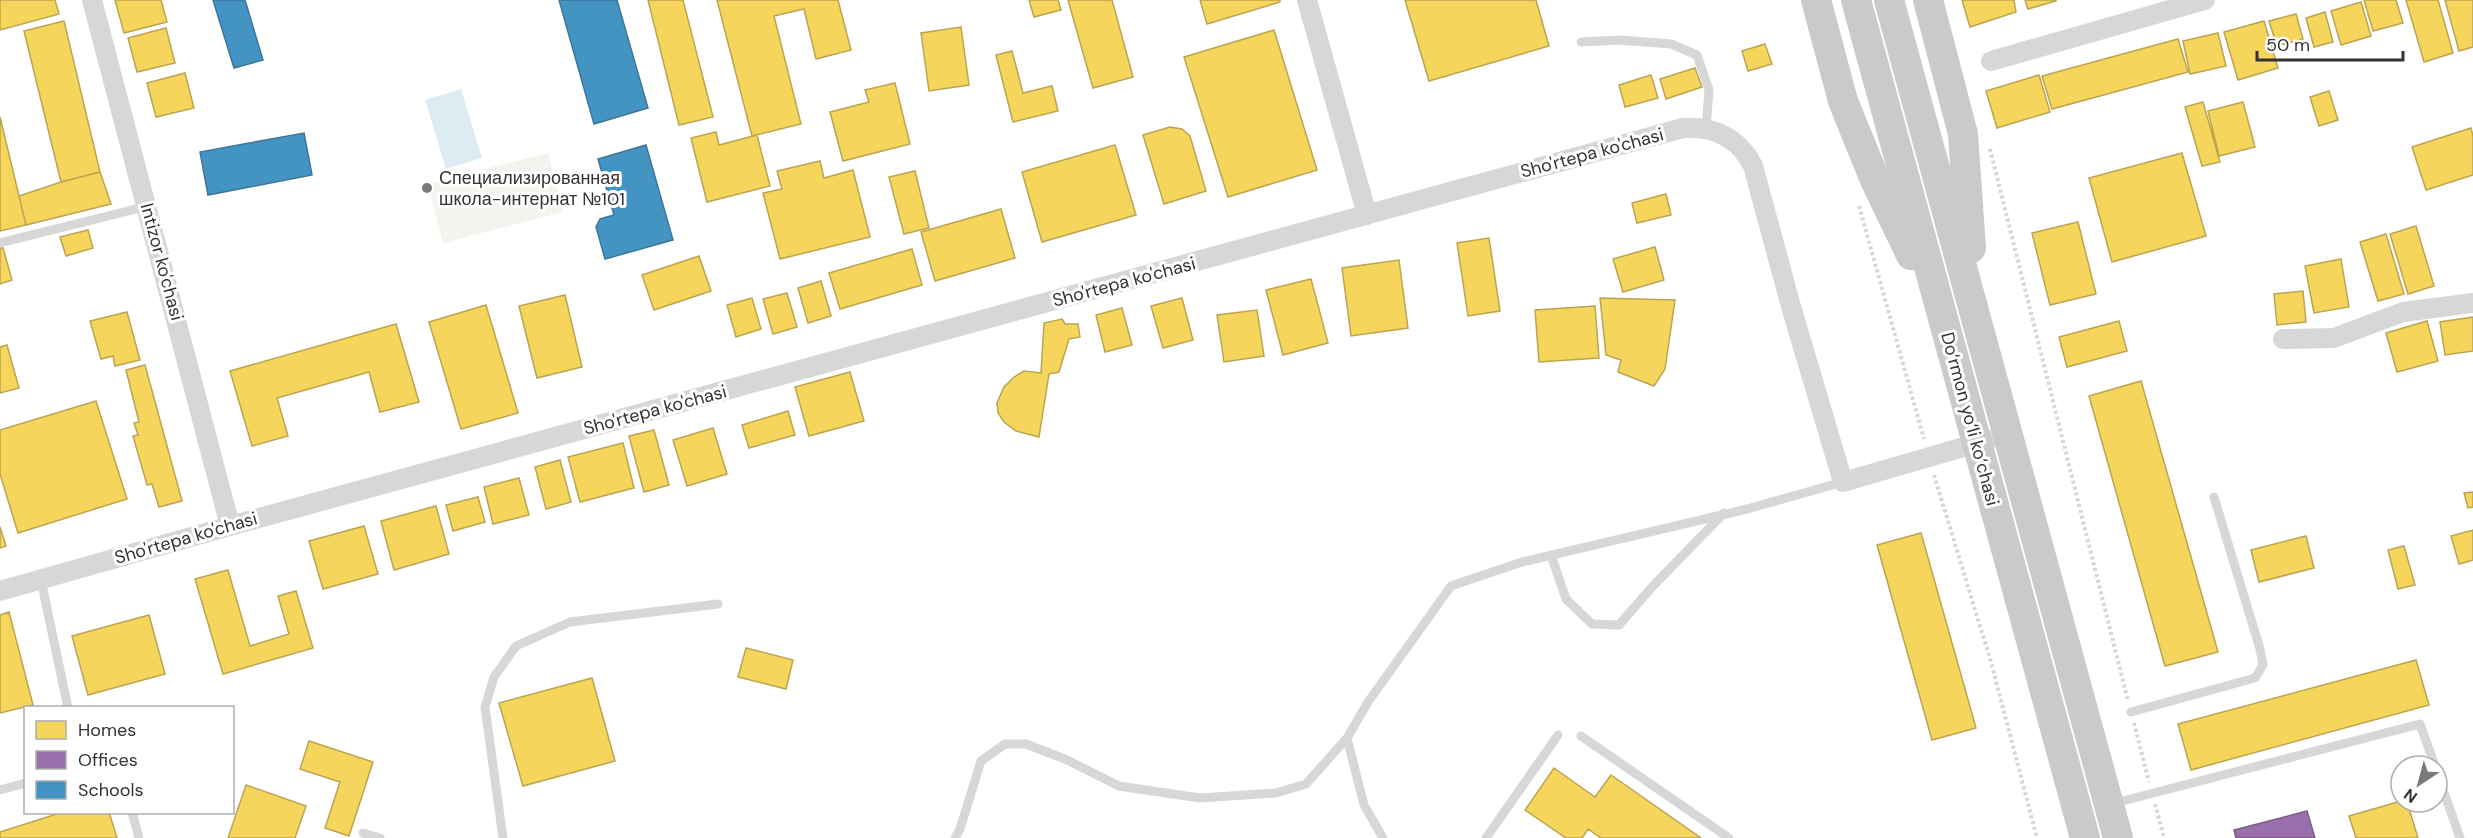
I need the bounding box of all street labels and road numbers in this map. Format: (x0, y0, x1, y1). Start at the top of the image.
street label: Sho'rtepa ko'chasi (1518, 122, 1666, 184)
street label: Intizor ko'chasi (135, 201, 189, 323)
street label: Sho'rtepa ko'chasi (1050, 251, 1198, 313)
street label: Do‘rmon yo‘li ko‘chasi (1935, 330, 2005, 508)
street label: Sho'rtepa ko'chasi (581, 379, 729, 441)
street label: Sho'rtepa ko'chasi (112, 506, 260, 570)

